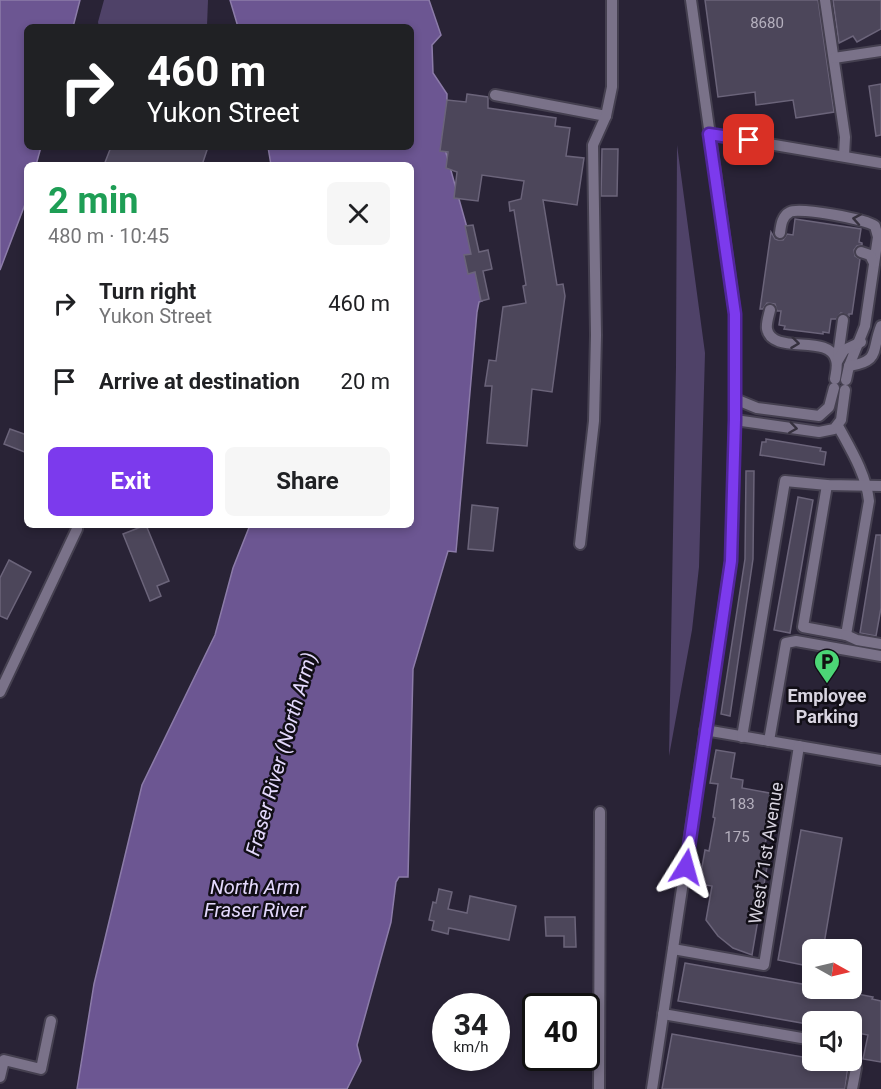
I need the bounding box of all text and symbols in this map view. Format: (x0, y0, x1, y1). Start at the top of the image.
house number: 8680 (750, 14, 784, 32)
text: 460 m (147, 47, 266, 96)
icon: right (48, 48, 126, 126)
text: Yukon Street (147, 97, 300, 129)
pin (723, 114, 774, 165)
icon: arrive (732, 123, 765, 156)
text: 2 min (48, 180, 139, 222)
button: close (327, 182, 390, 245)
one-way arrow (852, 213, 862, 226)
text: 480 m · 10:45 (48, 224, 169, 248)
text: Turn right (99, 279, 196, 304)
icon: right (48, 287, 81, 320)
text: 460 m (328, 291, 390, 316)
text: Yukon Street (99, 304, 212, 328)
one-way arrow (791, 337, 800, 349)
icon: arrive (48, 365, 81, 398)
text: Arrive at destination (99, 369, 300, 394)
text: 20 m (341, 369, 390, 394)
one-way arrow (788, 422, 798, 434)
button: Exit (48, 447, 213, 516)
button: Share (225, 447, 390, 516)
parking icon: Employee Parking (812, 647, 842, 685)
water label: Fraser River (North Arm) (240, 650, 322, 858)
place label: Employee Parking (787, 685, 867, 727)
street label: West 71st Avenue (744, 780, 787, 925)
house number: 183 (729, 795, 755, 813)
house number: 175 (724, 828, 750, 846)
position arrow (654, 835, 718, 899)
water label: North Arm Fraser River (204, 875, 307, 922)
north arrow (802, 939, 862, 999)
map controls (802, 939, 862, 1071)
speed limit sign: 40 (522, 993, 600, 1071)
text: 34 (454, 1007, 488, 1042)
button: sound (802, 1011, 862, 1071)
text: km/h (453, 1038, 489, 1056)

